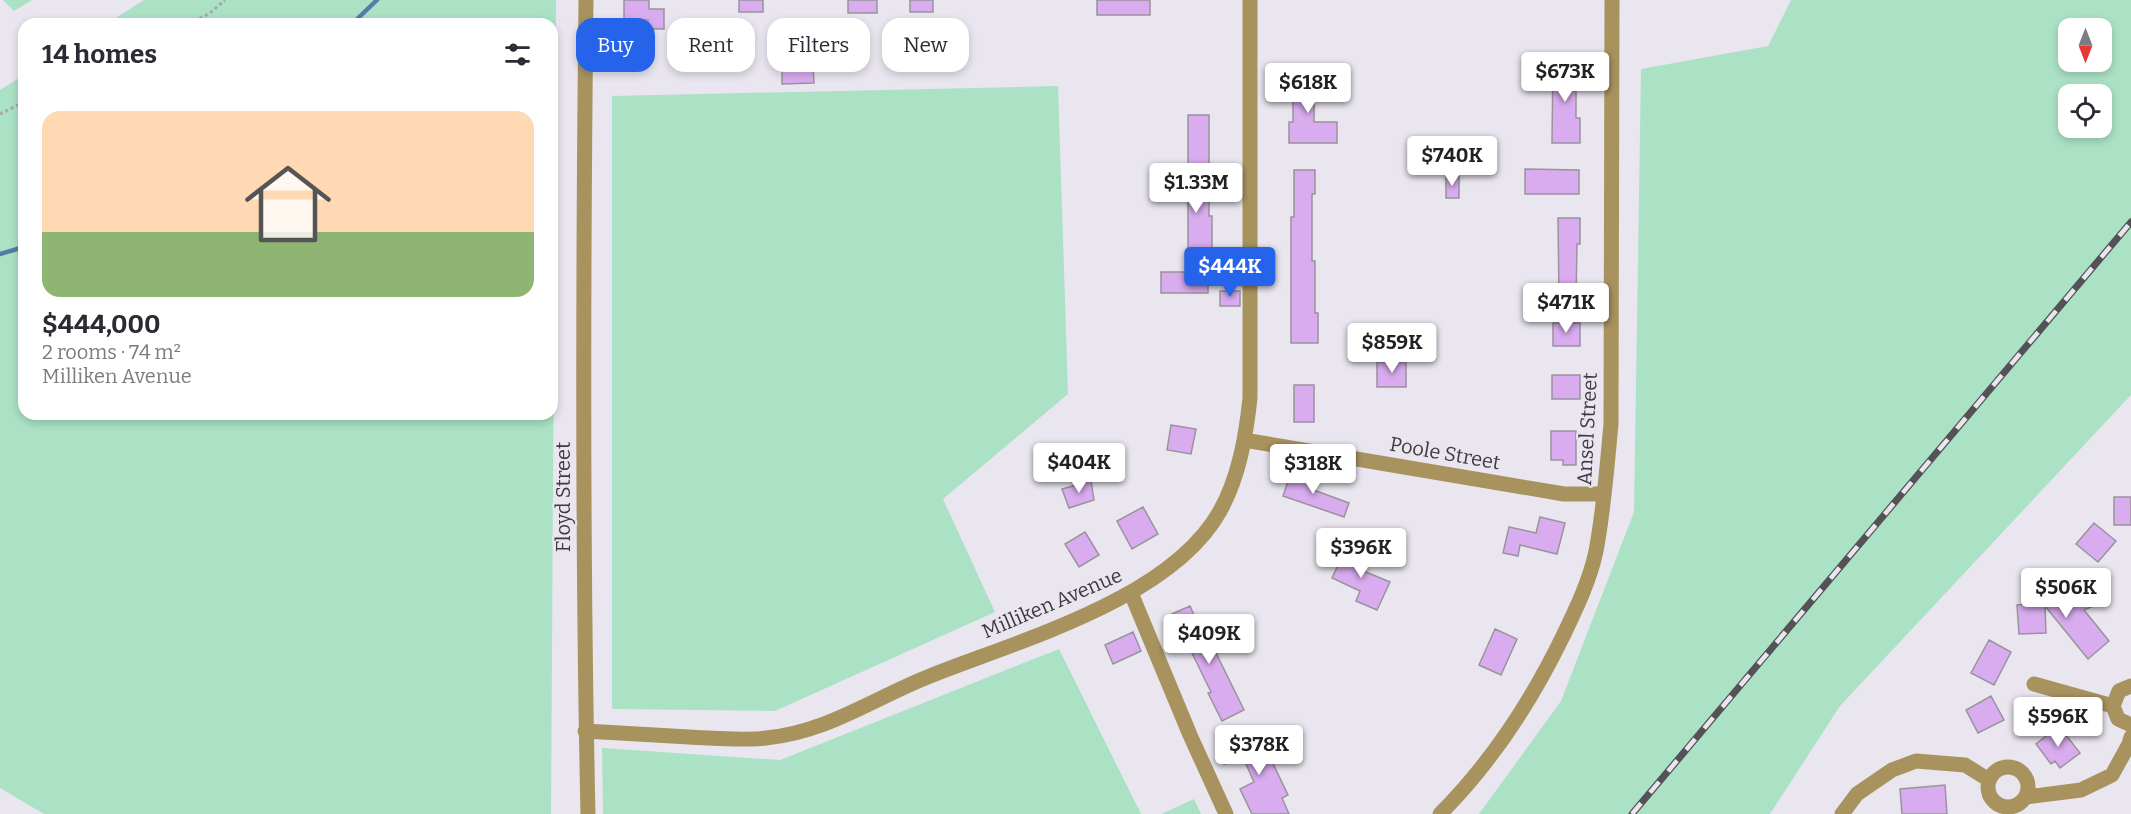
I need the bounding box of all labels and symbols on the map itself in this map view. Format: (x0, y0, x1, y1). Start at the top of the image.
north arrow (2058, 18, 2112, 72)
pin: $673K (1523, 52, 1607, 103)
pin: $618K (1266, 63, 1350, 114)
pin: $740K (1410, 136, 1494, 187)
pin: $1.33M (1147, 163, 1245, 214)
pin: $444K (1188, 247, 1272, 298)
pin: $471K (1524, 283, 1608, 334)
pin: $859K (1350, 323, 1434, 374)
street label: Ansel Street (1572, 372, 1602, 486)
street label: Poole Street (1388, 431, 1502, 475)
street label: Floyd Street (551, 442, 575, 552)
pin: $404K (1037, 443, 1121, 494)
pin: $318K (1271, 444, 1355, 495)
pin: $396K (1319, 528, 1403, 579)
street label: Milliken Avenue (978, 563, 1126, 643)
pin: $506K (2024, 568, 2108, 619)
pin: $409K (1167, 614, 1251, 665)
pin: $596K (2016, 697, 2100, 748)
pin: $378K (1217, 725, 1301, 776)

